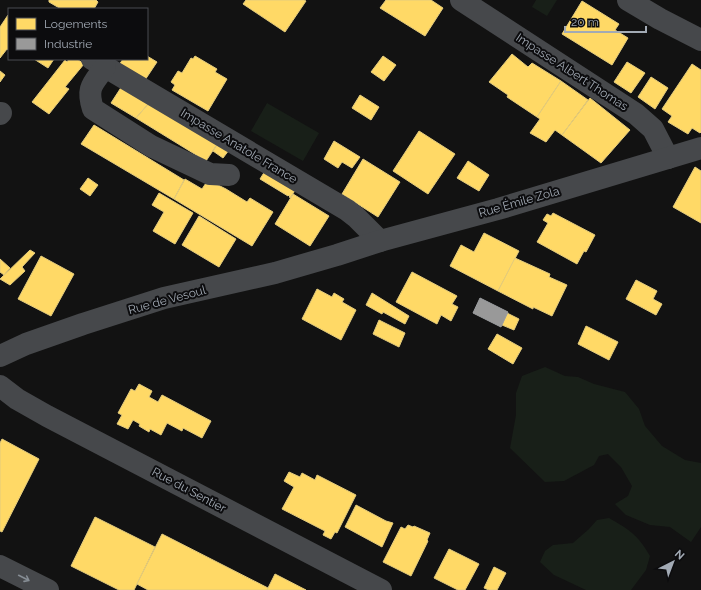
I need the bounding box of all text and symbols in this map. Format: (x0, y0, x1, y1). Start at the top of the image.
legend (8, 8, 148, 60)
scale bar (565, 8, 646, 34)
text: 20 m (571, 15, 599, 29)
text: Logements (44, 17, 107, 31)
street label: Impasse Albert Thomas (513, 30, 631, 114)
text: Industrie (44, 37, 92, 51)
street label: Impasse Anatole France (178, 106, 300, 186)
street label: Rue Émile Zola (477, 184, 561, 220)
street label: Rue de Vesoul (127, 283, 208, 317)
street label: Rue du Sentier (150, 465, 229, 516)
north arrow (653, 542, 693, 582)
text: N (672, 547, 687, 563)
one-way arrow (18, 575, 30, 582)

